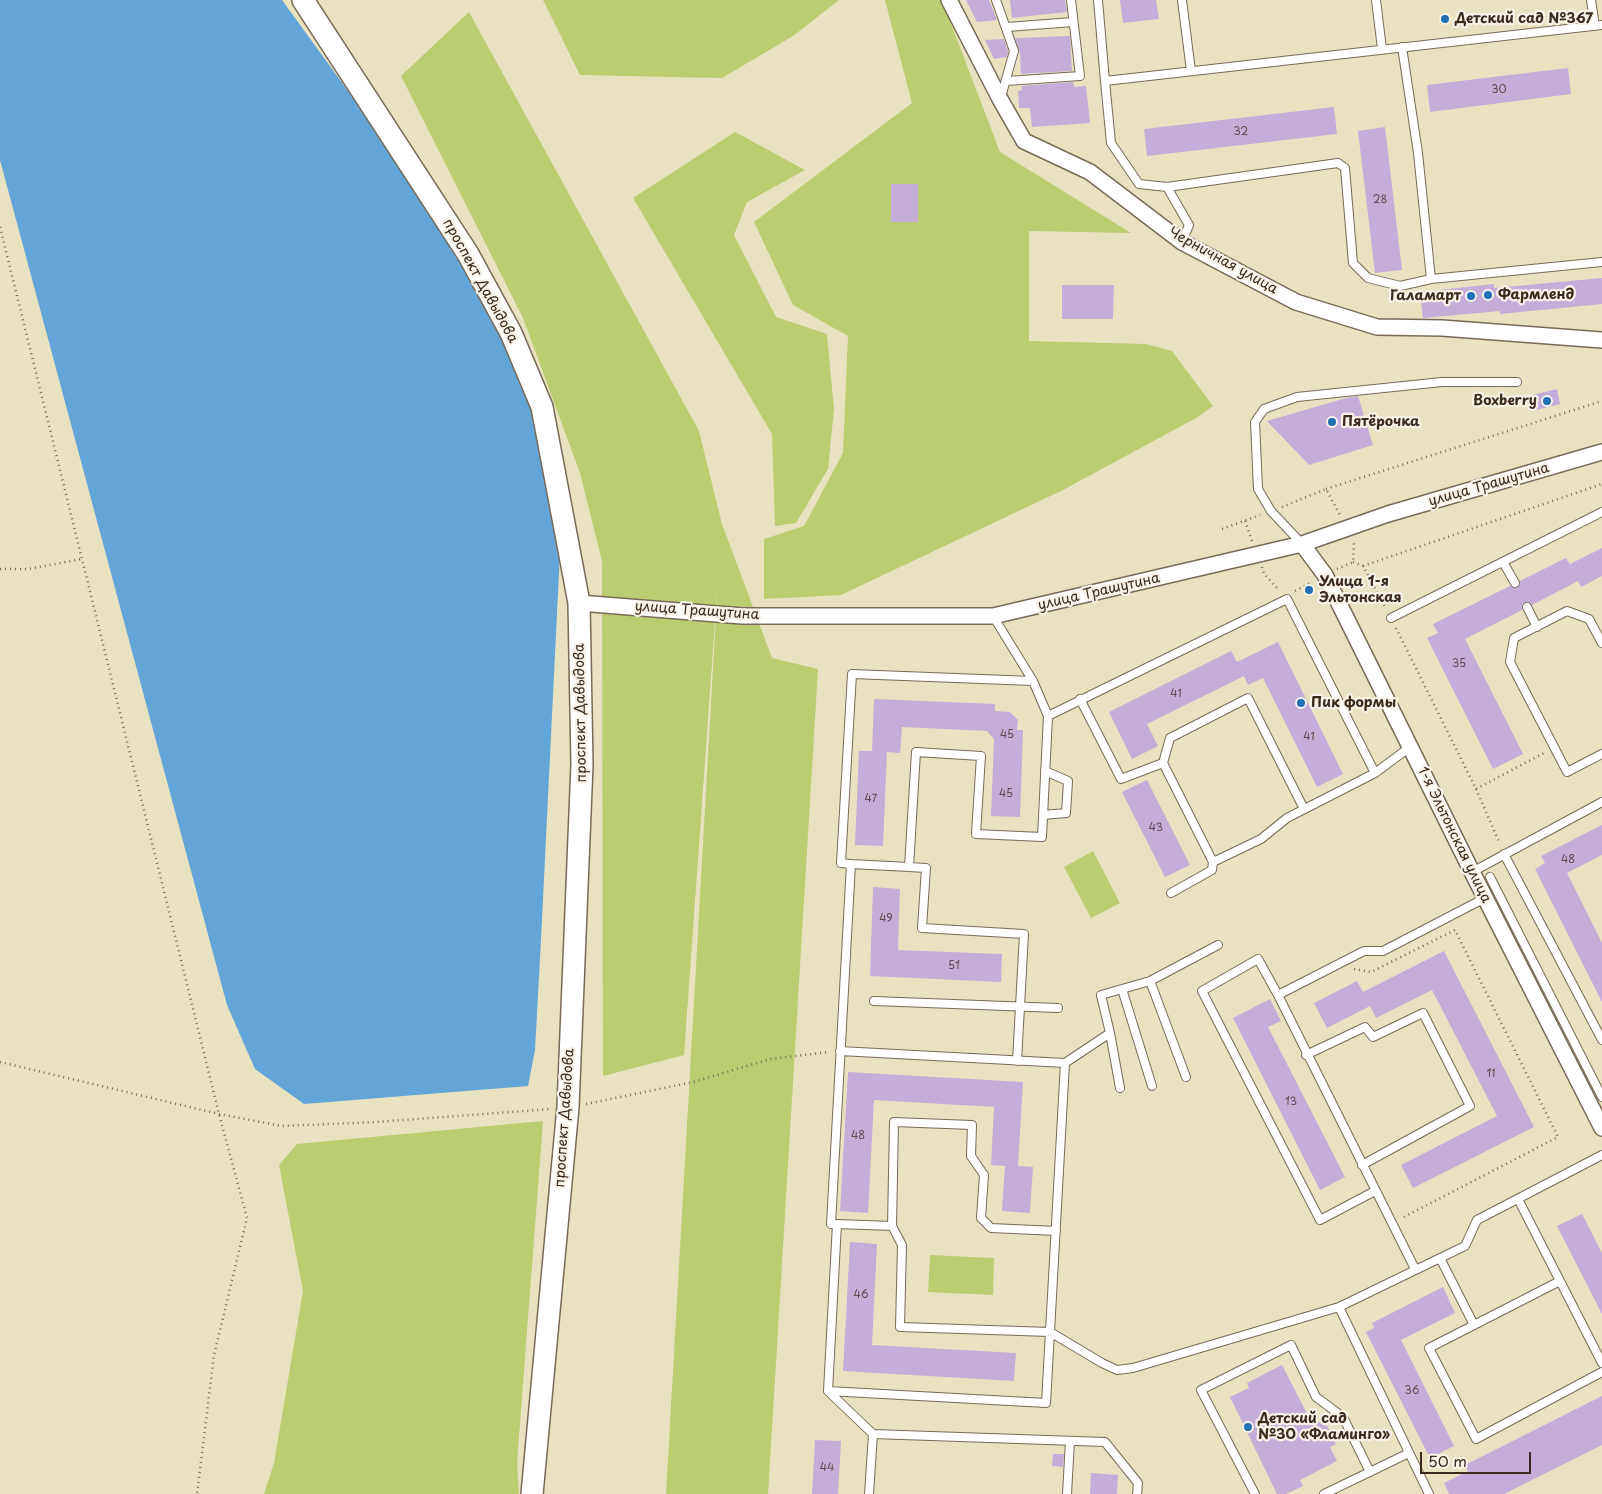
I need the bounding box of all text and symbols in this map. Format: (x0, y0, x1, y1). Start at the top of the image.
place label: Детский сад №367 (1455, 11, 1593, 27)
marker: Детский сад №367 (1439, 13, 1451, 25)
house number: 30 (1491, 83, 1507, 97)
house number: 32 (1234, 125, 1248, 139)
house number: 28 (1373, 193, 1387, 207)
street label: проспект Давыдова (439, 216, 521, 346)
street label: Черничная улица (1166, 224, 1280, 298)
place label: Фармленд (1498, 287, 1574, 303)
place label: Галамарт (1390, 288, 1461, 304)
marker: Фармленд (1482, 289, 1494, 301)
marker: Галамарт (1465, 290, 1477, 302)
place label: Boxberry (1473, 393, 1537, 409)
marker: Boxberry (1541, 395, 1553, 407)
place label: Пятёрочка (1342, 414, 1420, 430)
marker: Пятёрочка (1326, 416, 1338, 428)
street label: улица Трашутина (1427, 460, 1551, 510)
street label: улица Трашутина (1036, 570, 1162, 614)
place label: Улица 1-я Эльтонская (1319, 574, 1402, 606)
marker: Улица 1-я Эльтонская (1303, 584, 1315, 596)
street label: улица Трашутина (634, 598, 760, 624)
street label: проспект Давыдова (571, 643, 591, 783)
house number: 35 (1452, 657, 1466, 671)
house number: 41 (1170, 687, 1182, 701)
place label: Пик формы (1311, 695, 1396, 711)
marker: Пик формы (1295, 697, 1307, 709)
house number: 45 (1000, 728, 1014, 742)
house number: 41 (1303, 730, 1315, 744)
street label: 1-я Эльтонская улица (1414, 764, 1494, 906)
house number: 45 (999, 787, 1013, 801)
house number: 47 (865, 792, 877, 806)
house number: 43 (1149, 821, 1163, 835)
house number: 48 (1561, 853, 1575, 867)
house number: 49 (879, 912, 893, 926)
house number: 51 (948, 959, 960, 973)
street label: проспект Давыдова (552, 1048, 578, 1188)
house number: 11 (1486, 1067, 1496, 1081)
house number: 13 (1285, 1095, 1297, 1109)
house number: 48 (851, 1129, 865, 1143)
house number: 46 (854, 1288, 868, 1302)
house number: 36 (1405, 1384, 1419, 1398)
place label: Детский сад №30 «Фламинго» (1258, 1411, 1390, 1444)
marker: Детский сад №30 «Фламинго» (1242, 1421, 1254, 1433)
scale bar (1422, 1442, 1533, 1474)
text: 50 m (1428, 1449, 1467, 1472)
house number: 44 (820, 1461, 834, 1475)

